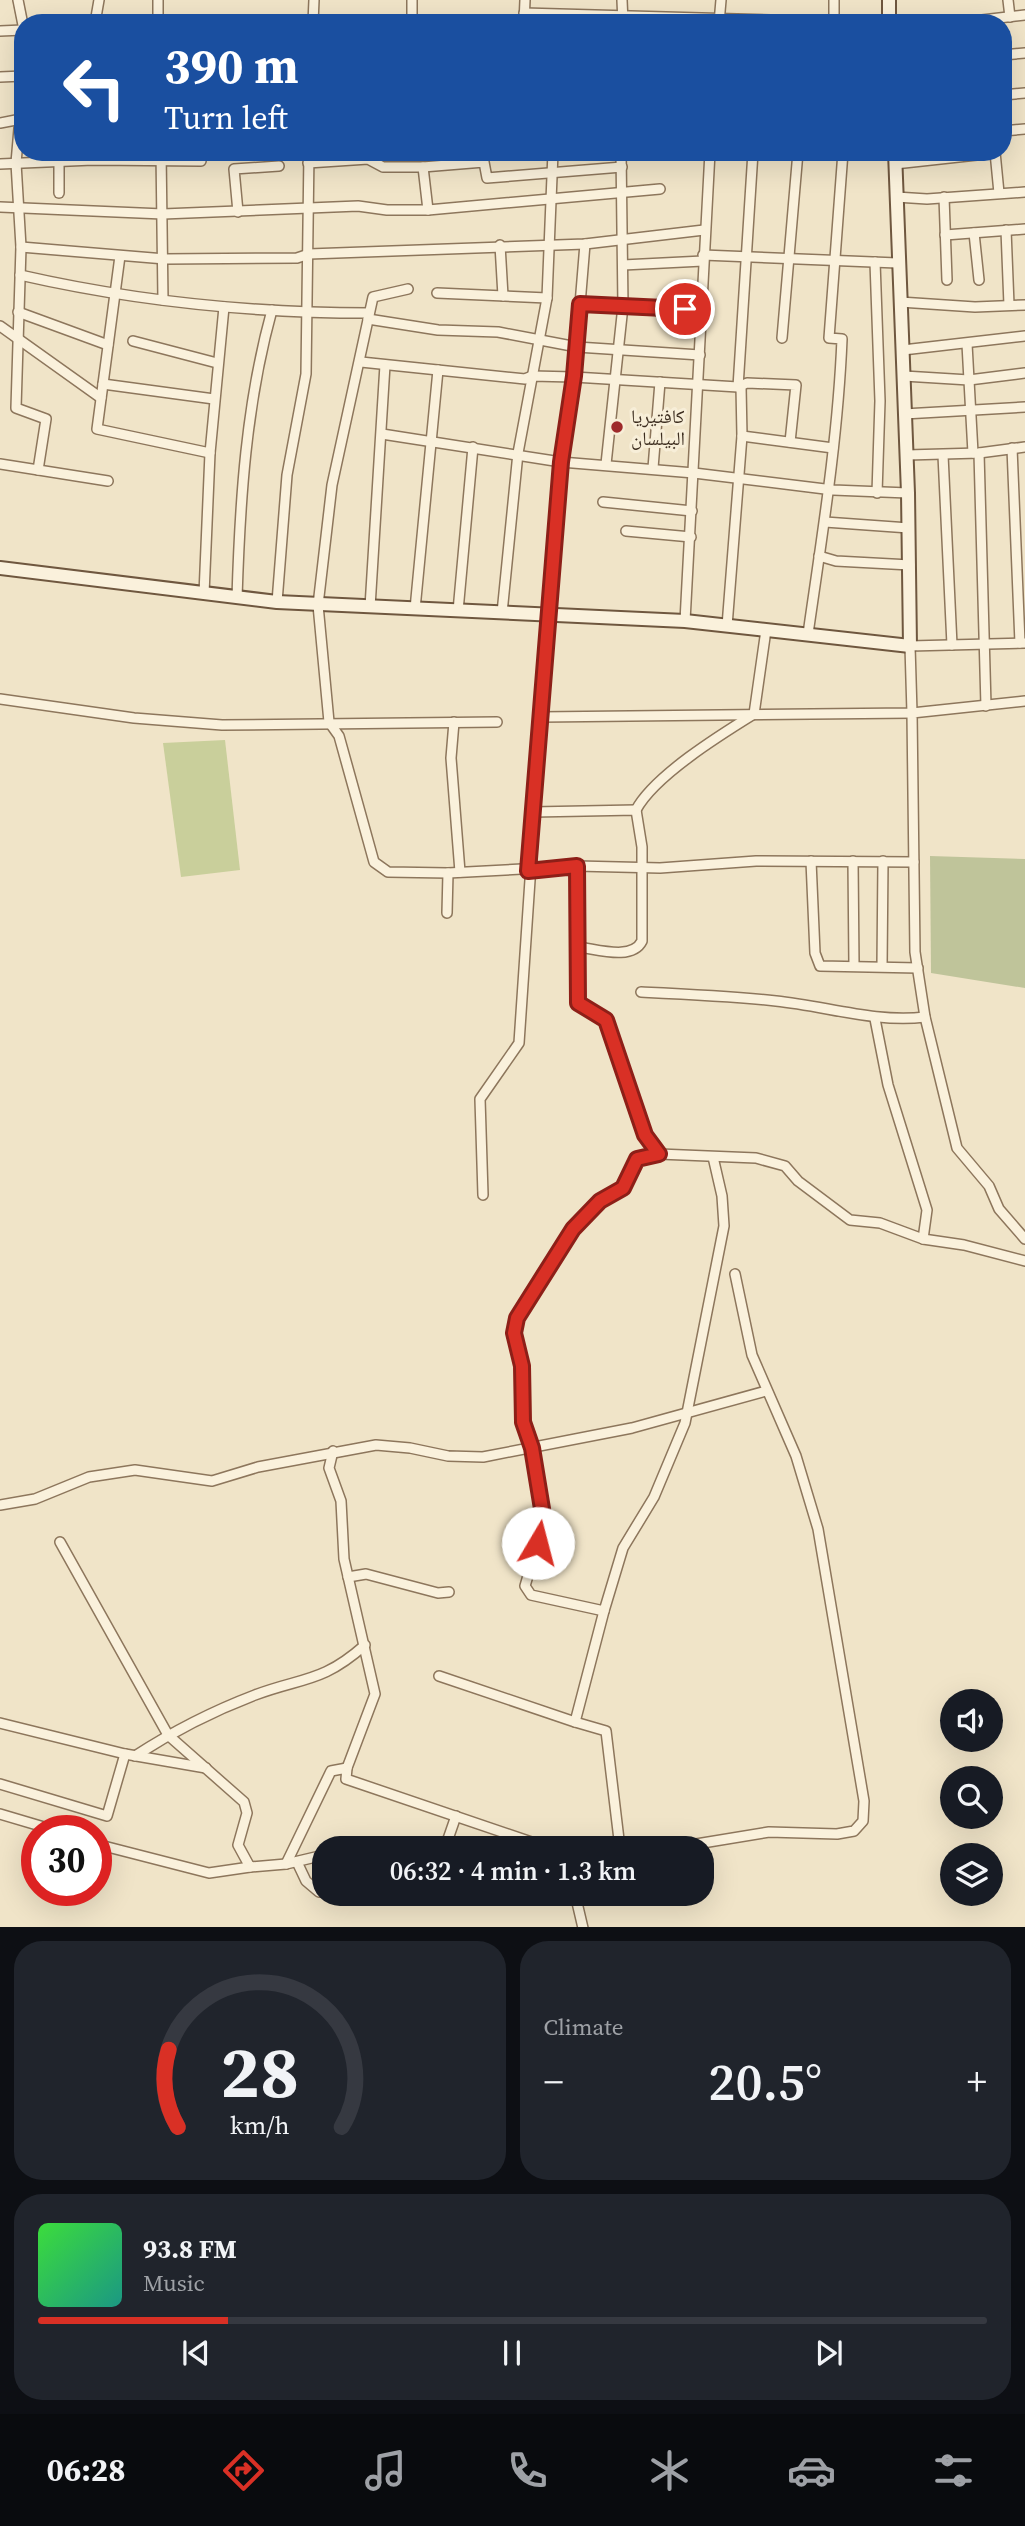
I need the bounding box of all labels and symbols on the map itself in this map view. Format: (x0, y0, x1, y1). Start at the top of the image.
pin (655, 279, 715, 339)
place label: كافتيريا البيلسان (631, 403, 685, 451)
marker: كافتيريا البيلسان (609, 419, 625, 435)
position arrow (501, 1506, 575, 1580)
speed limit sign: 30 (21, 1815, 112, 1906)

